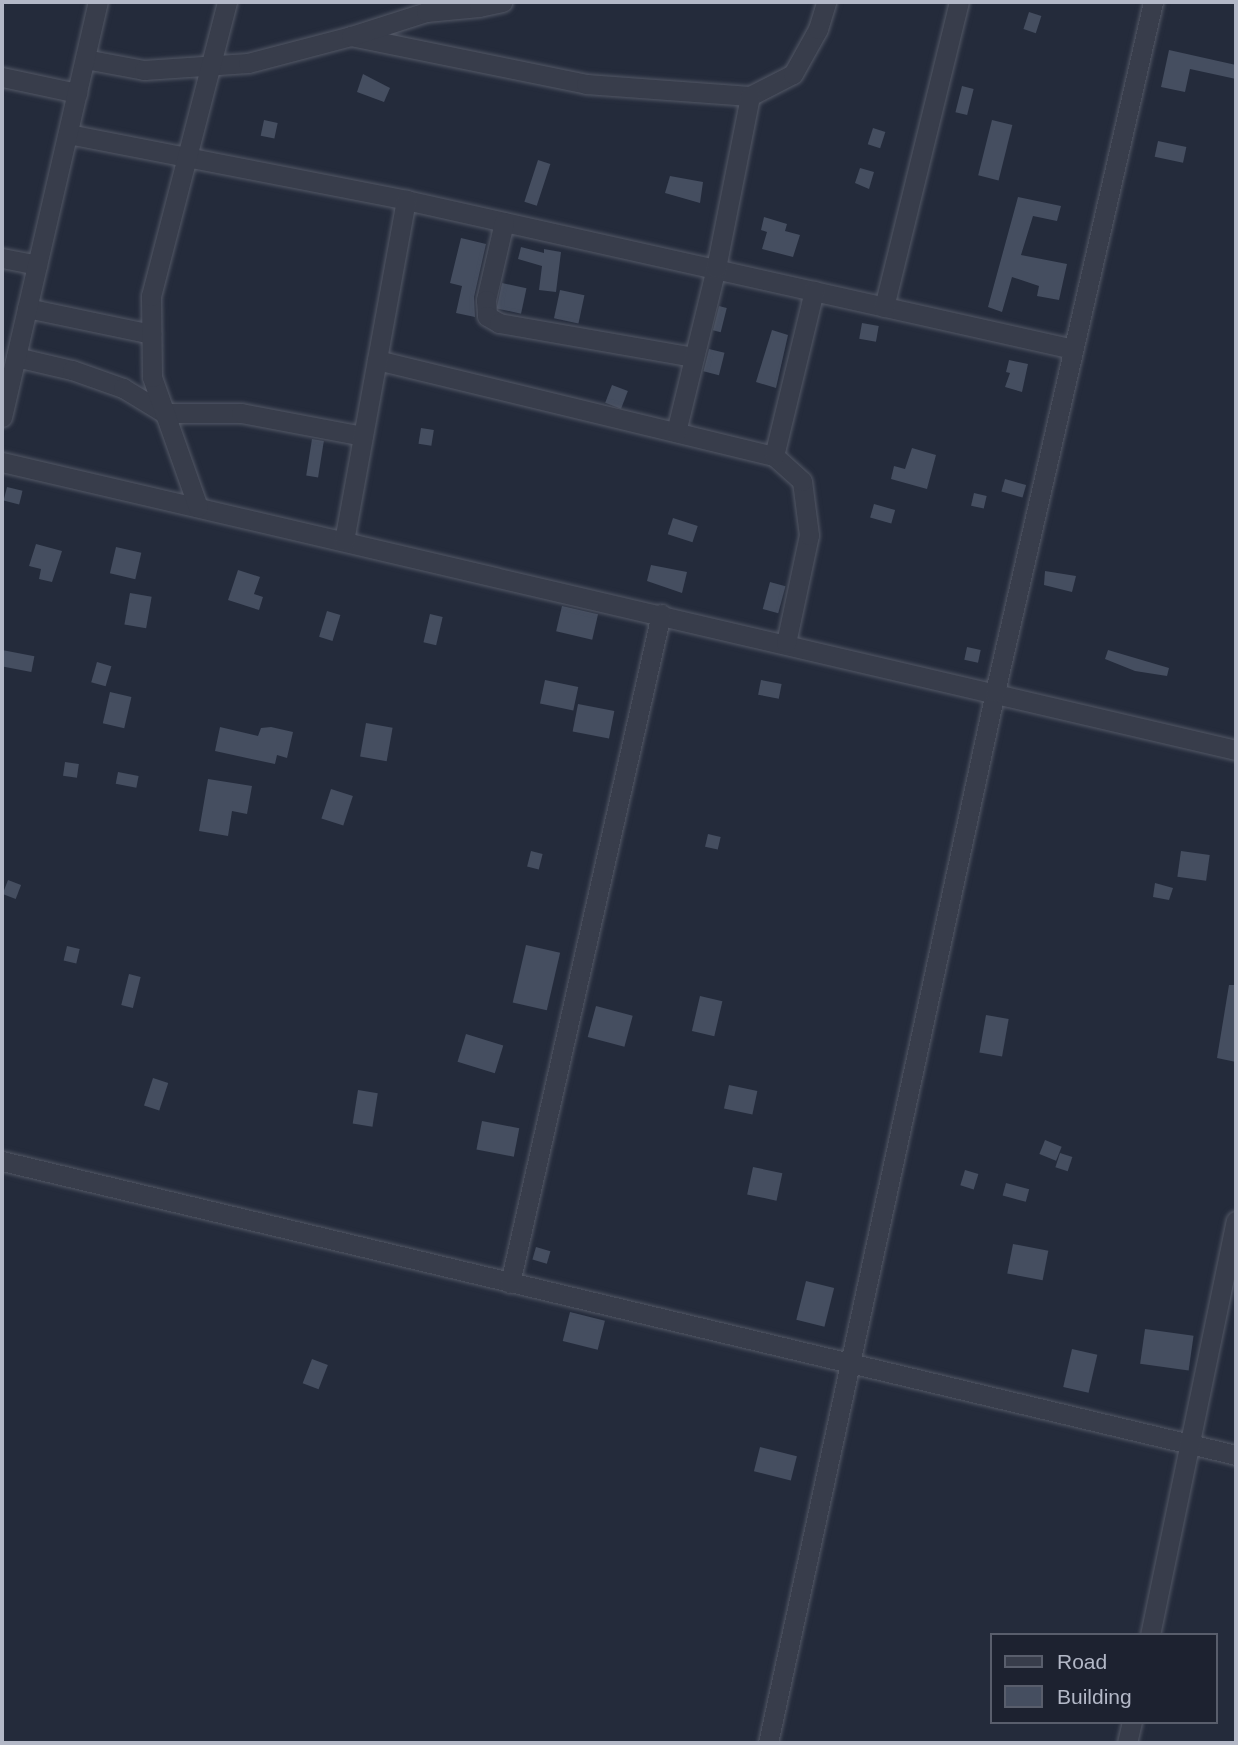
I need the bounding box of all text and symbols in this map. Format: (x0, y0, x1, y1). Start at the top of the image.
legend (990, 1633, 1217, 1724)
text: Road (1057, 1650, 1107, 1673)
text: Building (1057, 1685, 1132, 1708)

